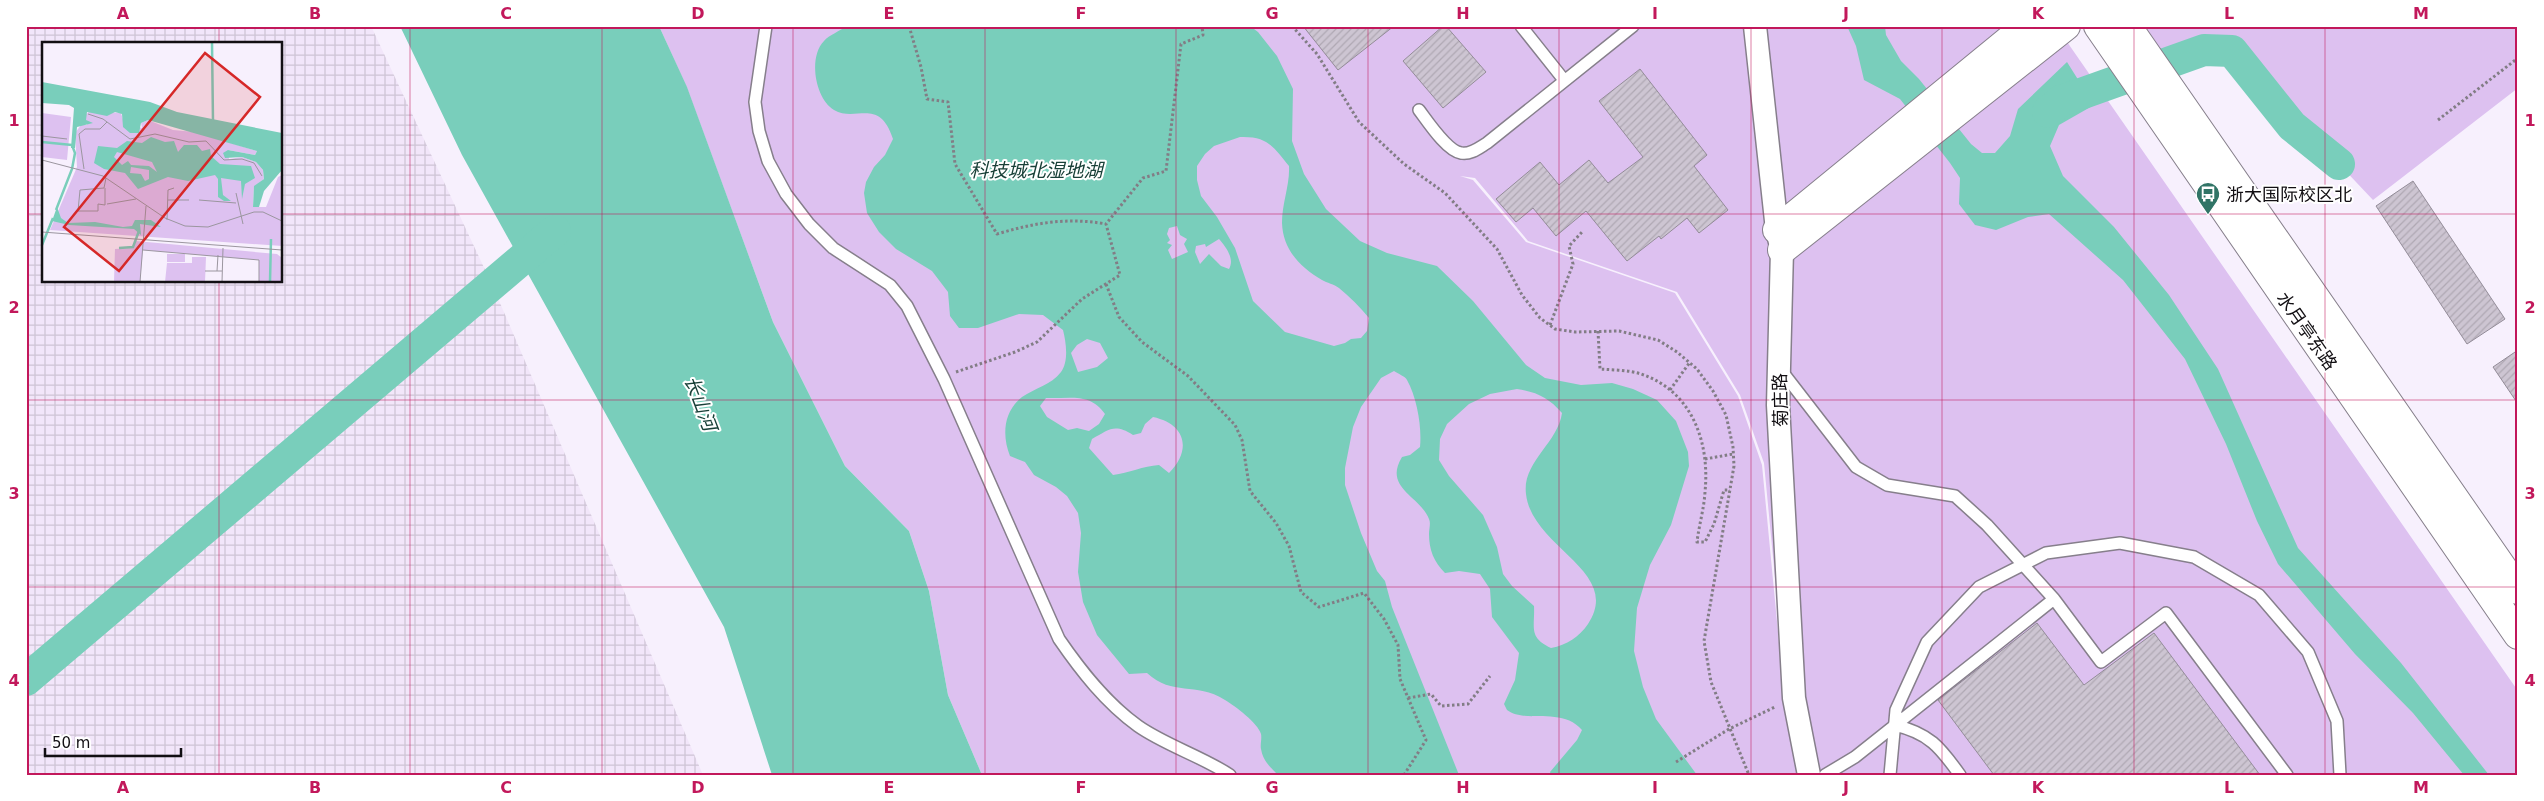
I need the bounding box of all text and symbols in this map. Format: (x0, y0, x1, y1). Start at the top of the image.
text: A (117, 4, 130, 23)
text: B (309, 4, 321, 23)
text: C (500, 4, 512, 23)
text: D (691, 4, 705, 23)
text: E (884, 4, 894, 23)
text: F (1076, 4, 1086, 23)
text: G (1265, 4, 1279, 23)
text: H (1456, 4, 1470, 23)
text: I (1652, 4, 1658, 23)
text: J (1842, 4, 1849, 23)
text: K (2032, 4, 2045, 23)
text: L (2224, 4, 2234, 23)
text: M (2413, 4, 2429, 23)
inset map (42, 42, 282, 282)
text: 1 (8, 111, 20, 130)
text: 1 (2524, 111, 2536, 130)
water label: 科技城北湿地湖 (969, 159, 1105, 181)
bus stop icon: 浙大国际校区北 (2195, 181, 2221, 215)
place label: 浙大国际校区北 (2226, 184, 2352, 205)
street label: 水月亭东路 (2273, 288, 2341, 374)
text: 2 (8, 298, 20, 317)
text: 2 (2524, 298, 2536, 317)
water label: 长山河 (681, 372, 723, 437)
street label: 菊庄路 (1769, 373, 1791, 427)
text: 3 (8, 484, 20, 503)
text: 3 (2524, 484, 2536, 503)
text: 4 (8, 671, 20, 690)
text: 4 (2524, 671, 2536, 690)
scale bar (45, 726, 181, 758)
text: 50 m (52, 734, 90, 752)
text: A (117, 778, 130, 797)
text: B (309, 778, 321, 797)
text: C (500, 778, 512, 797)
text: D (691, 778, 705, 797)
text: E (884, 778, 894, 797)
text: F (1076, 778, 1086, 797)
text: G (1265, 778, 1279, 797)
text: H (1456, 778, 1470, 797)
text: I (1652, 778, 1658, 797)
text: J (1842, 778, 1849, 797)
text: K (2032, 778, 2045, 797)
text: L (2224, 778, 2234, 797)
text: M (2413, 778, 2429, 797)

